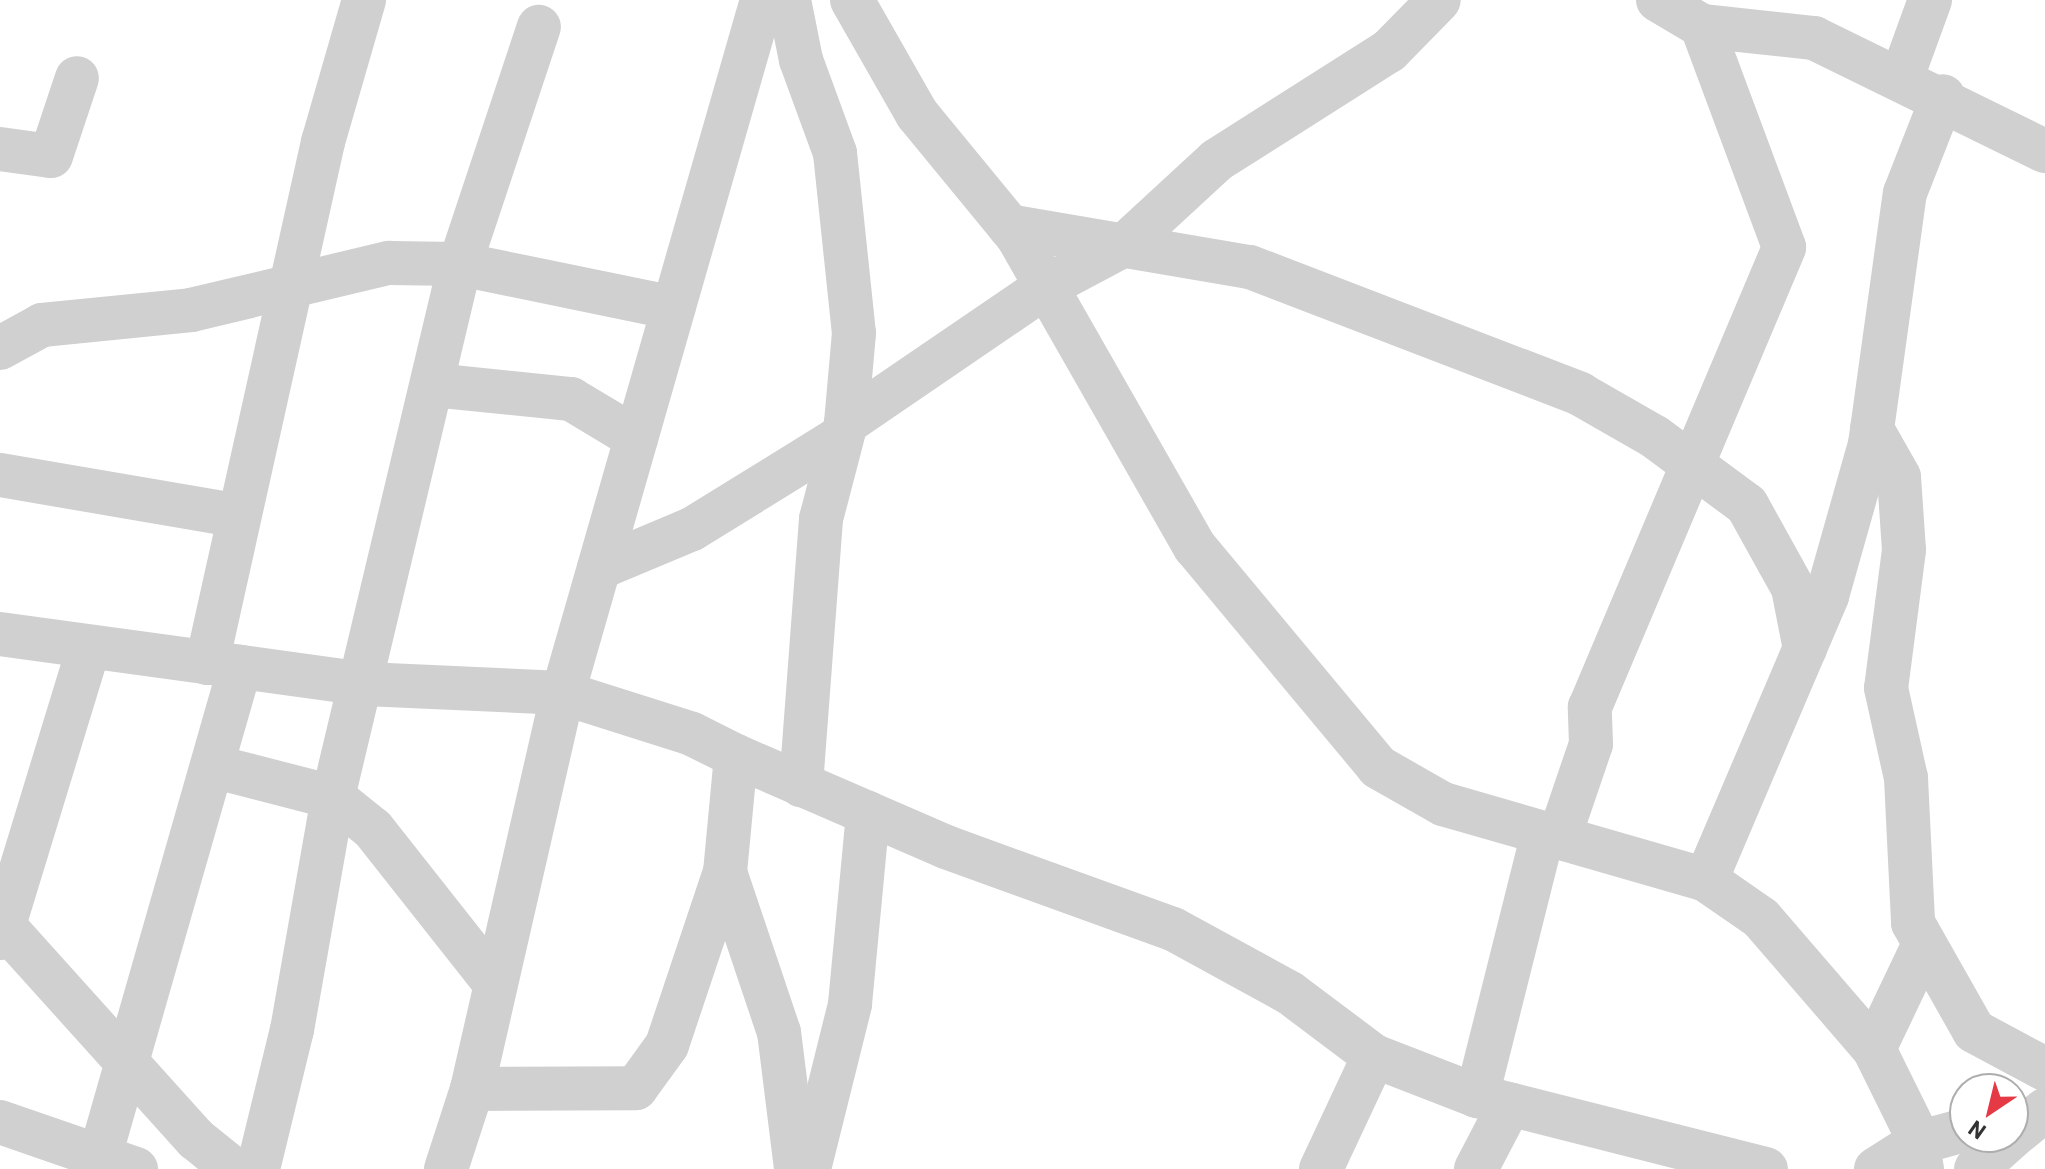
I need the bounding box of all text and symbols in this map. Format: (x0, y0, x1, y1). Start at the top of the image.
north arrow (1949, 1073, 2029, 1153)
text: N (1963, 1116, 1990, 1146)

